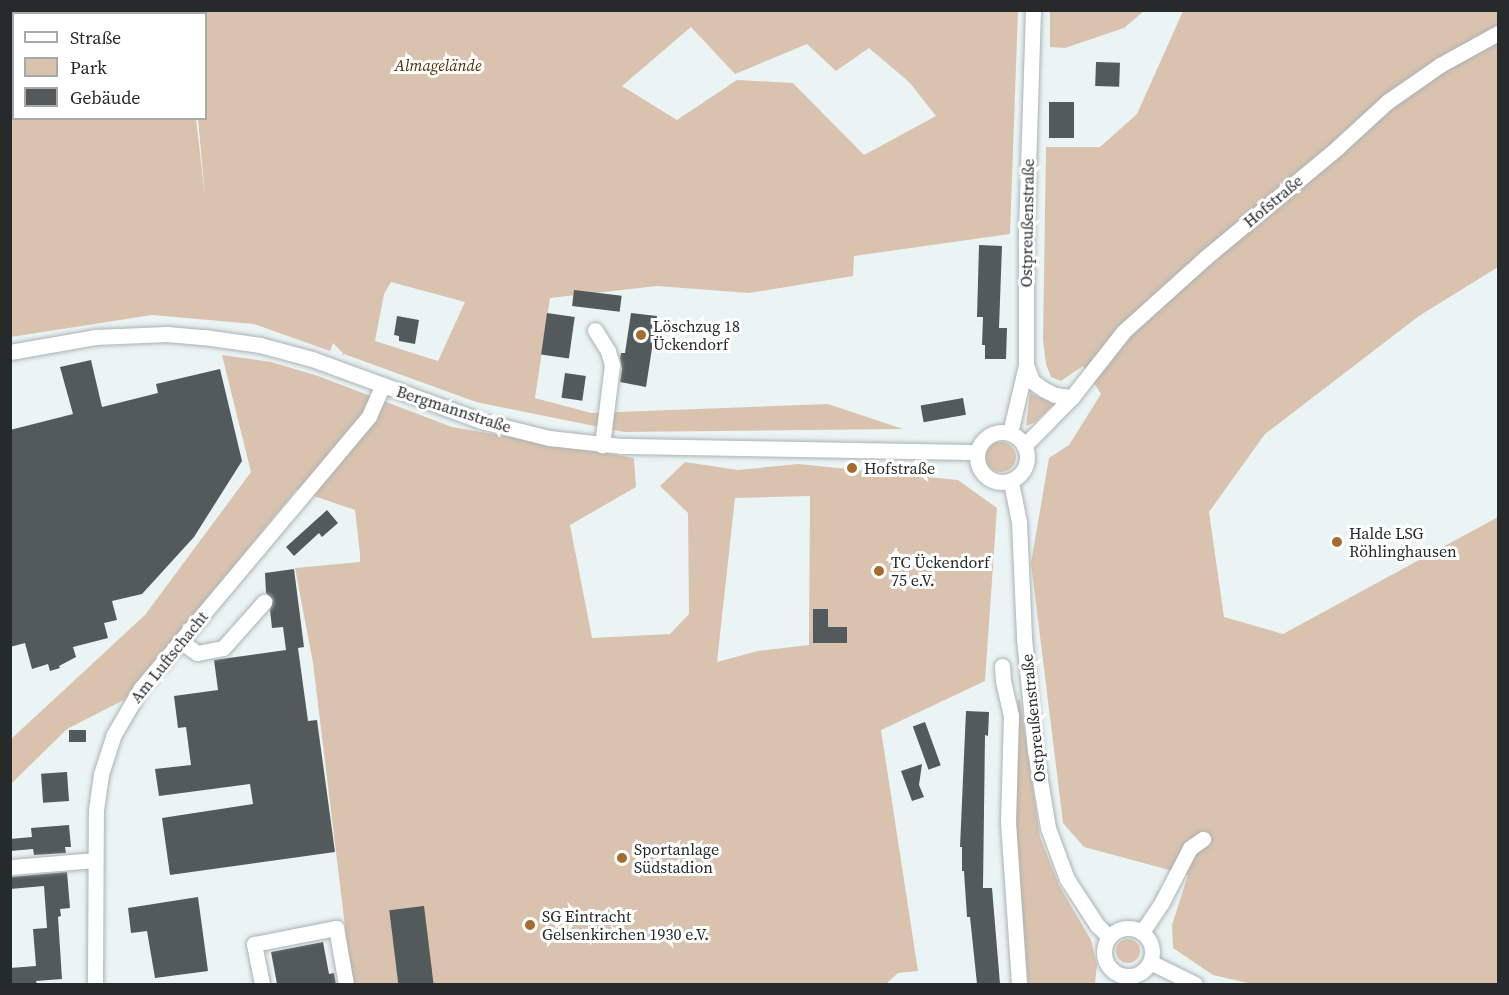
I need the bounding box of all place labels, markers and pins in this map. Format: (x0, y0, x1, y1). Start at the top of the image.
place label: Löschzug 18 Ückendorf (653, 316, 740, 354)
marker: Löschzug 18 Ückendorf (634, 328, 648, 342)
place label: Hofstraße (864, 458, 935, 478)
marker: Hofstraße (845, 461, 859, 475)
place label: Halde LSG Röhlinghausen (1349, 523, 1457, 561)
marker: Halde LSG Röhlinghausen (1330, 535, 1344, 549)
place label: TC Ückendorf 75 e.V. (891, 552, 990, 590)
marker: TC Ückendorf 75 e.V. (872, 564, 886, 578)
place label: Sportanlage Südstadion (634, 839, 719, 877)
marker: Sportanlage Südstadion (615, 851, 629, 865)
place label: SG Eintracht Gelsenkirchen 1930 e.V. (542, 906, 709, 944)
marker: SG Eintracht Gelsenkirchen 1930 e.V. (523, 918, 537, 932)

